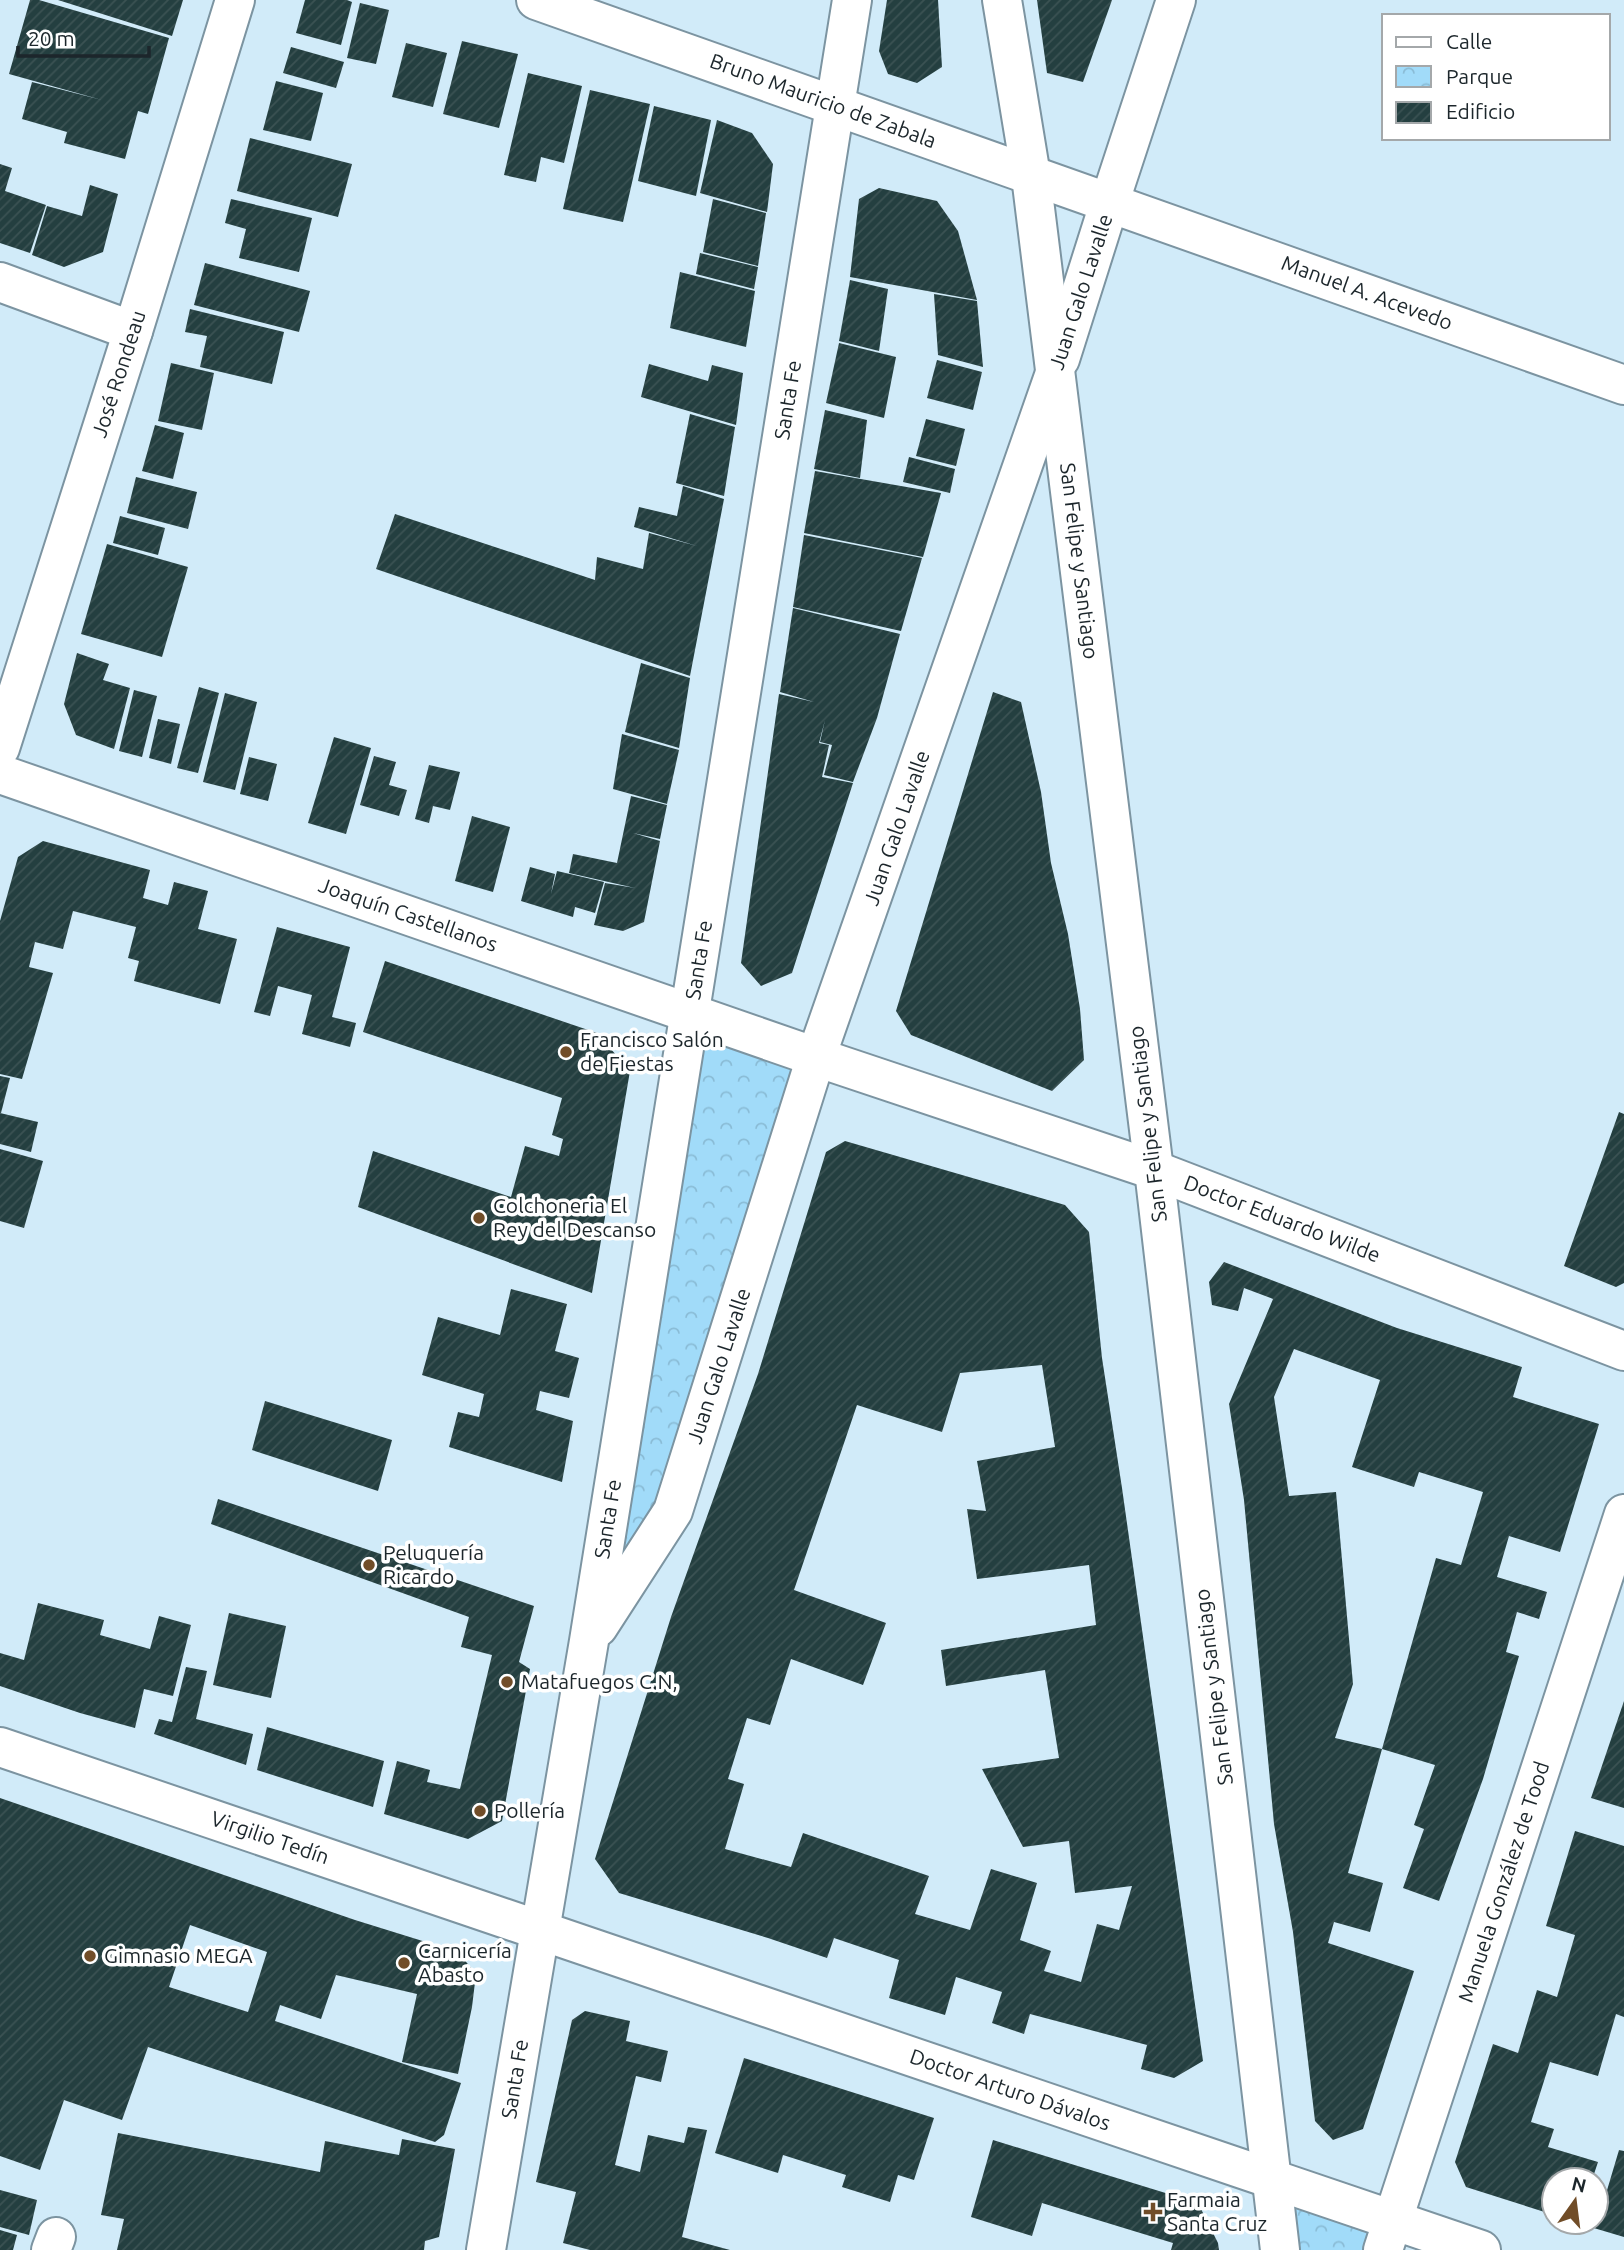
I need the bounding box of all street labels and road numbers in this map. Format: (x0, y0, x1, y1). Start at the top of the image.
street label: Bruno Mauricio de Zabala (707, 48, 940, 152)
street label: Juan Galo Lavalle (1044, 211, 1117, 373)
street label: Manuel A. Acevedo (1278, 250, 1456, 334)
street label: José Rondeau (86, 307, 150, 440)
street label: Santa Fe (769, 358, 805, 441)
street label: San Felipe y Santiago (1056, 461, 1104, 660)
street label: Juan Galo Lavalle (858, 747, 934, 908)
street label: Joaquín Castellanos (316, 872, 501, 956)
street label: Santa Fe (680, 918, 716, 1001)
street label: San Felipe y Santiago (1123, 1025, 1171, 1224)
street label: Doctor Eduardo Wilde (1181, 1170, 1384, 1267)
street label: Juan Galo Lavalle (682, 1285, 755, 1447)
street label: Santa Fe (589, 1477, 625, 1560)
street label: San Felipe y Santiago (1189, 1588, 1237, 1787)
street label: Manuela González de Tood (1453, 1758, 1553, 2005)
street label: Virgilio Tedín (208, 1806, 333, 1869)
street label: Santa Fe (496, 2037, 532, 2120)
street label: Doctor Arturo Dávalos (907, 2043, 1114, 2135)

